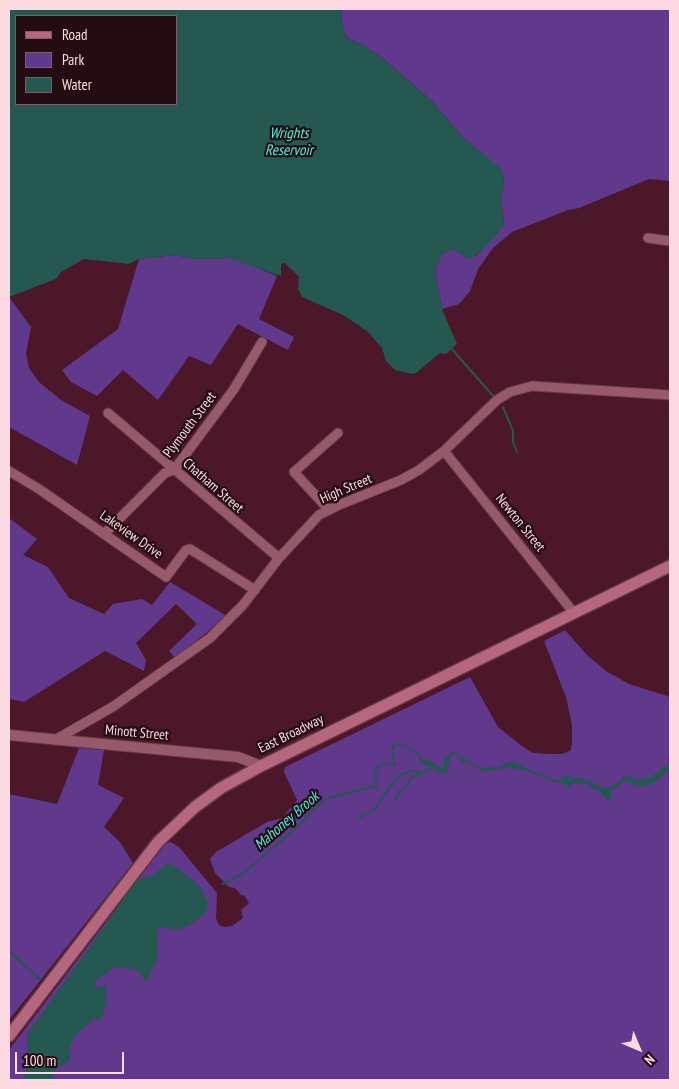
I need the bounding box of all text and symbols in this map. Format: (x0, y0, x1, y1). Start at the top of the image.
legend (15, 15, 178, 105)
text: Road (62, 25, 88, 44)
text: Park (62, 50, 84, 69)
text: Water (62, 75, 92, 94)
water label: Wrights Reservoir (265, 125, 313, 160)
street label: Plymouth Street (160, 389, 220, 461)
street label: Chatham Street (179, 455, 247, 517)
street label: High Street (318, 471, 374, 507)
street label: Newton Street (492, 491, 548, 555)
street label: Lakeview Drive (96, 507, 166, 563)
street label: East Broadway (256, 711, 326, 757)
street label: Minott Street (104, 722, 170, 744)
water label: Mahoney Brook (251, 788, 323, 854)
north arrow (614, 1024, 664, 1074)
scale bar (18, 1042, 126, 1074)
text: 100 m (23, 1051, 56, 1070)
text: N (641, 1051, 659, 1069)

